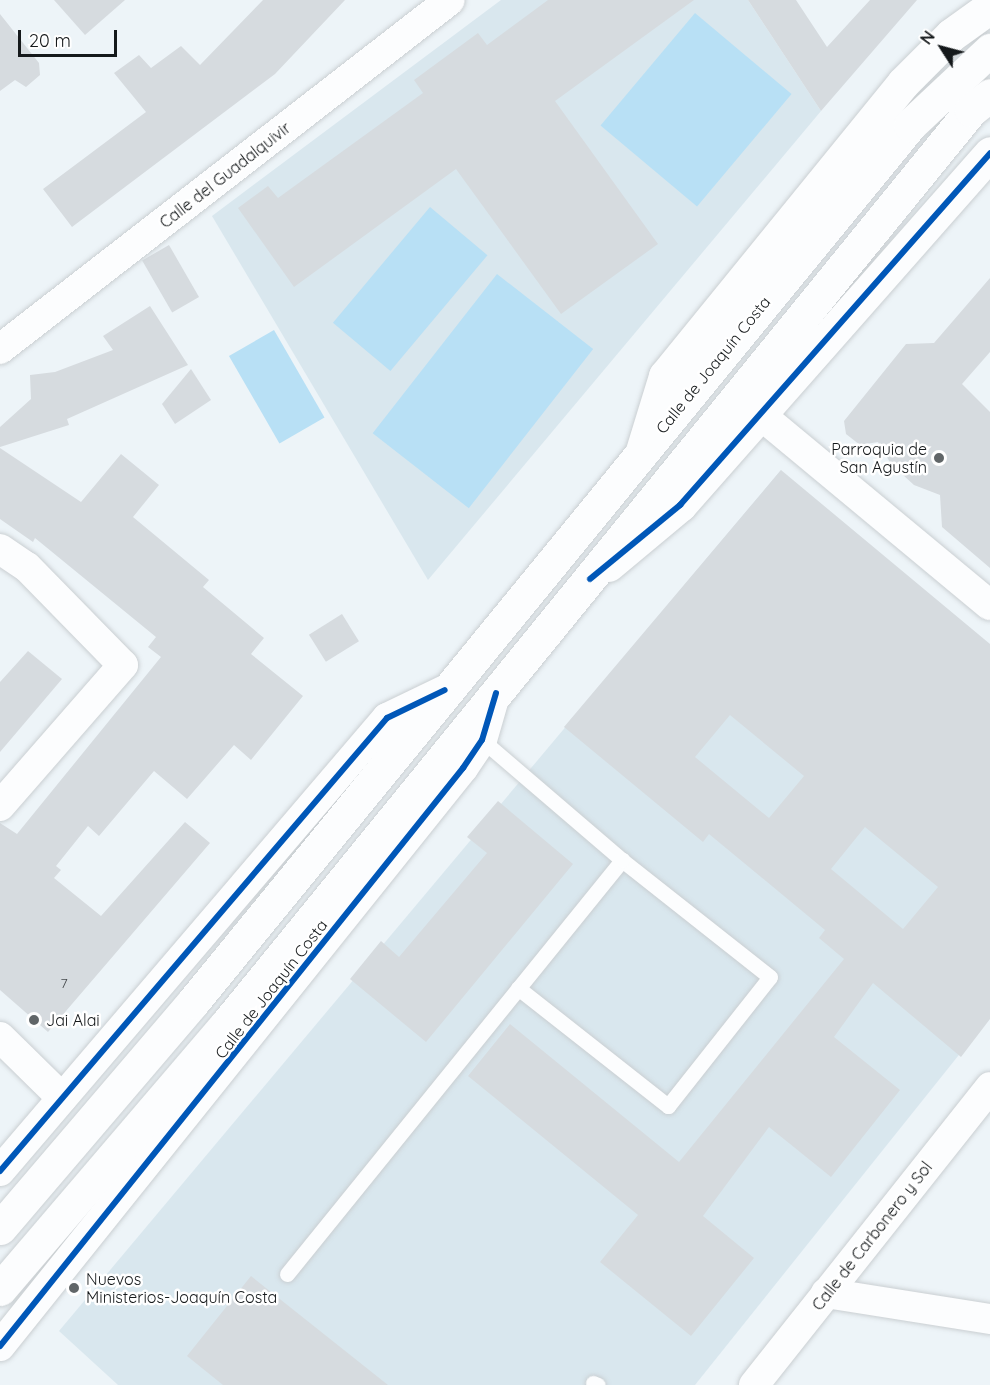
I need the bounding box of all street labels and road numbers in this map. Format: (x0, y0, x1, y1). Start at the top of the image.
street label: Calle del Guadalquivir (156, 118, 294, 232)
street label: Calle de Joaquín Costa (652, 293, 774, 437)
street label: Calle de Joaquín Costa (211, 916, 331, 1062)
street label: Calle de Carbonero y Sol (808, 1158, 936, 1314)

